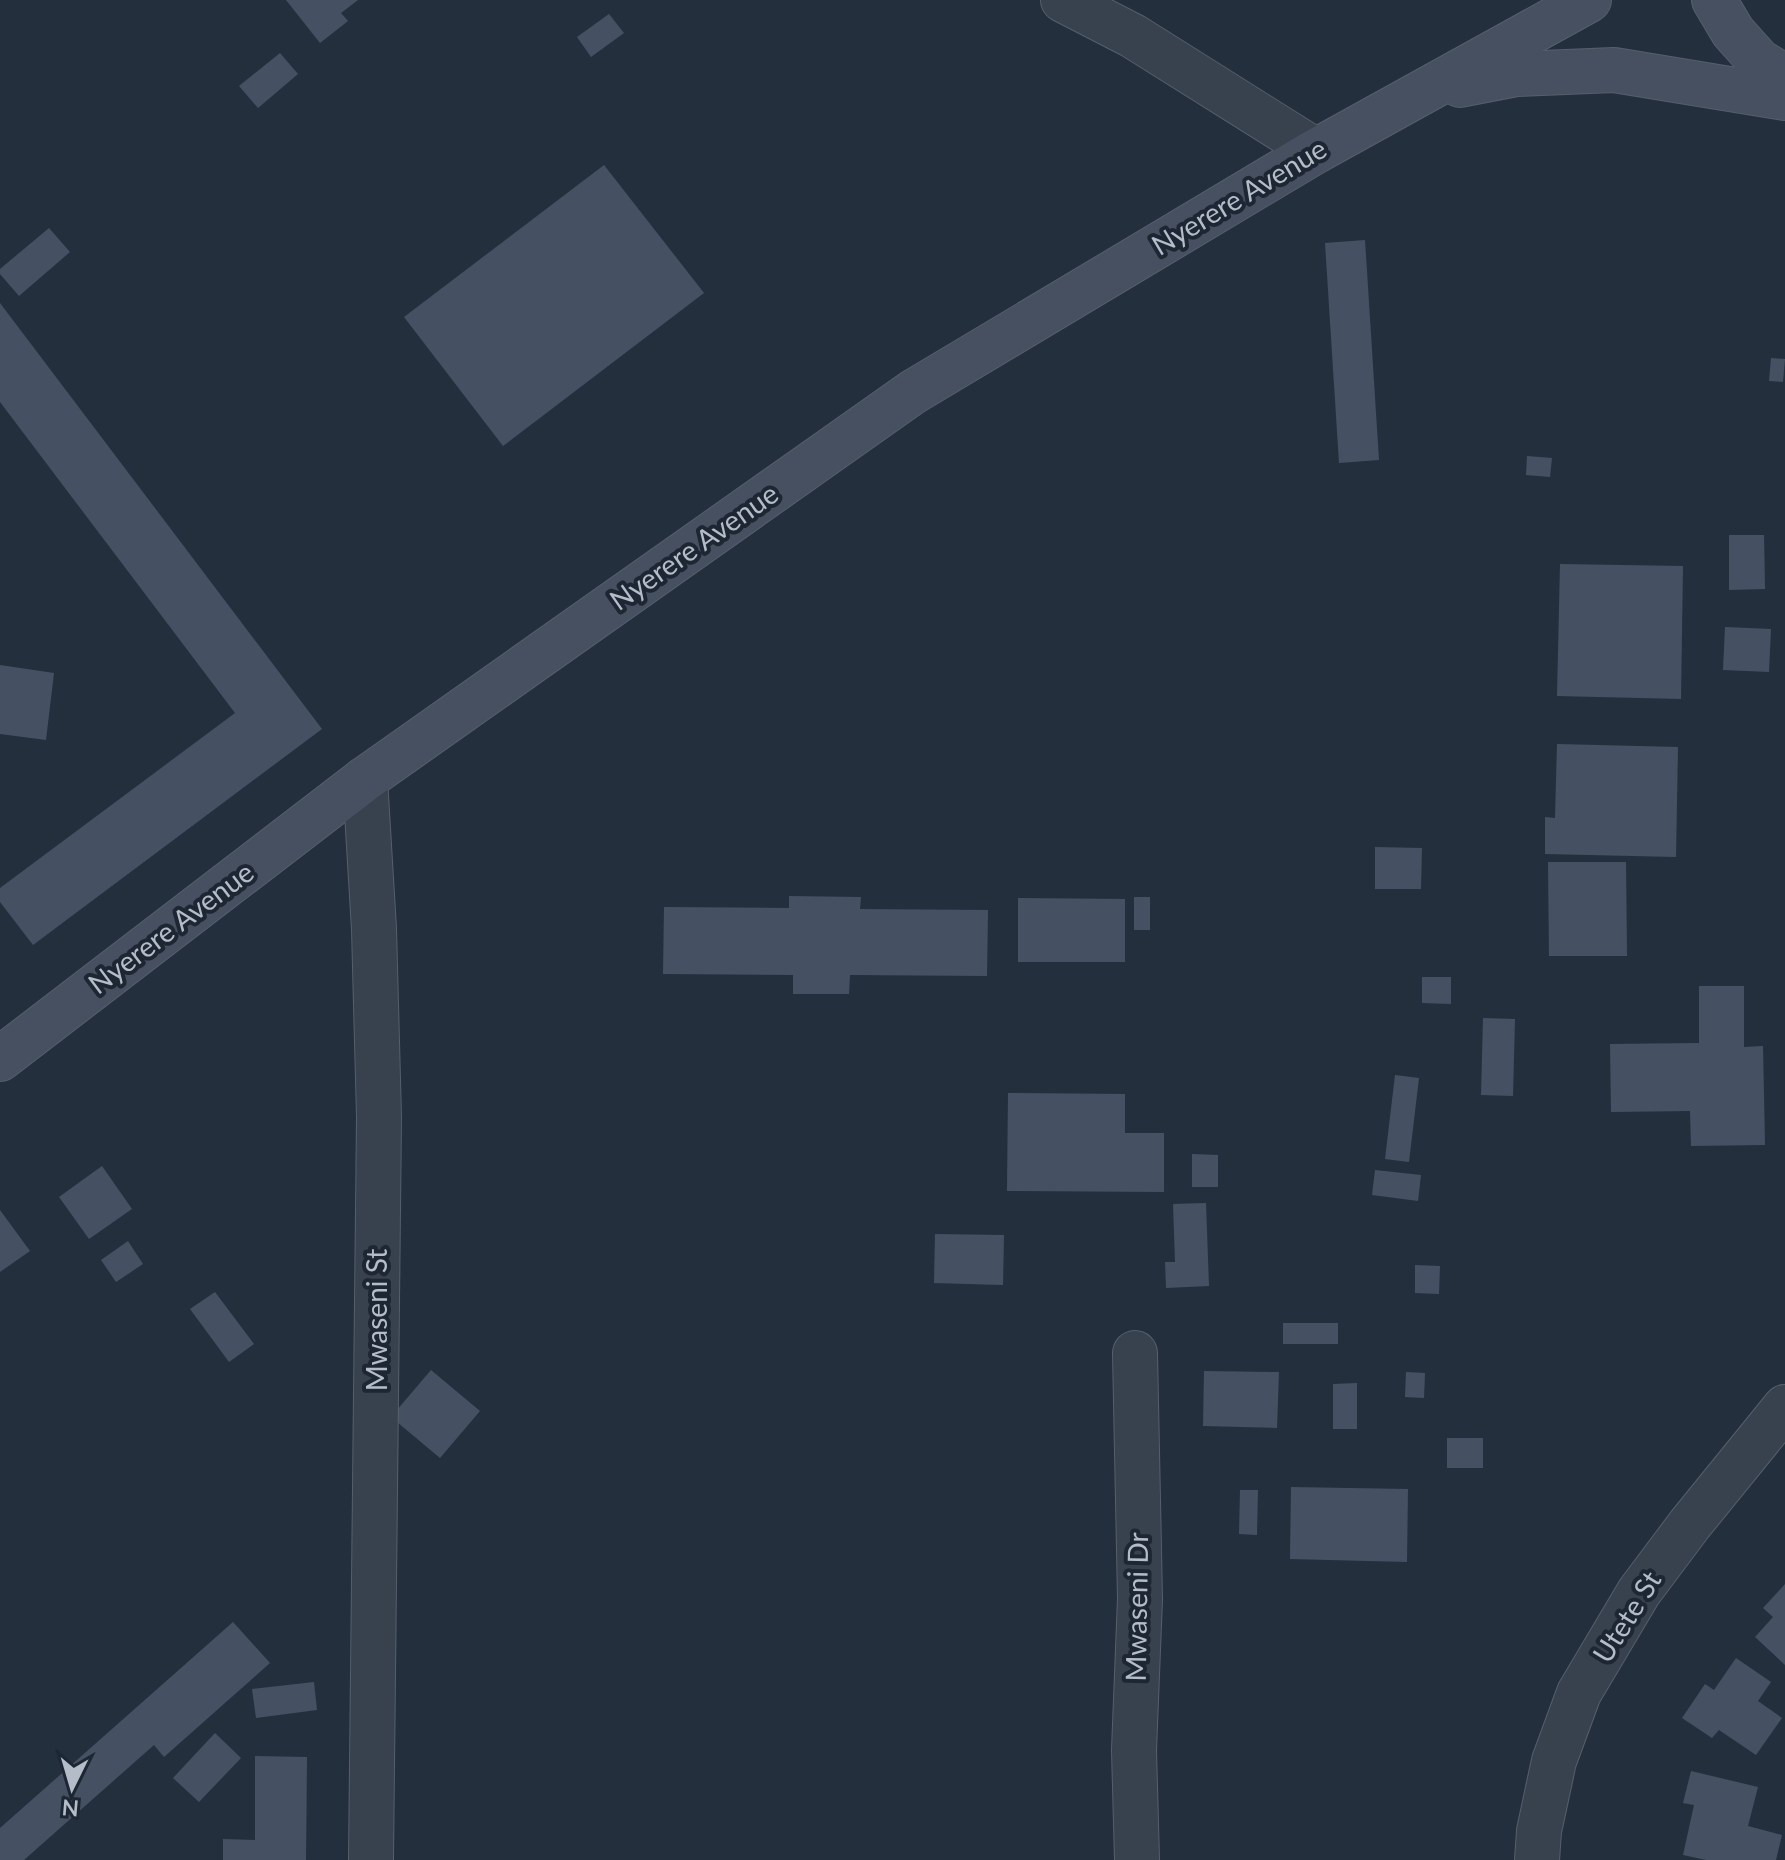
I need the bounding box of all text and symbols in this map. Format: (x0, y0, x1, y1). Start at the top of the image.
street label: Nyerere Avenue (1145, 131, 1332, 262)
street label: Nyerere Avenue (603, 476, 784, 617)
street label: Nyerere Avenue (81, 854, 260, 1000)
street label: Mwaseni St (359, 1249, 393, 1391)
street label: Mwaseni Dr (1118, 1532, 1154, 1682)
street label: Utete St (1585, 1564, 1667, 1669)
north arrow (32, 1748, 112, 1828)
text: N (61, 1794, 80, 1823)

